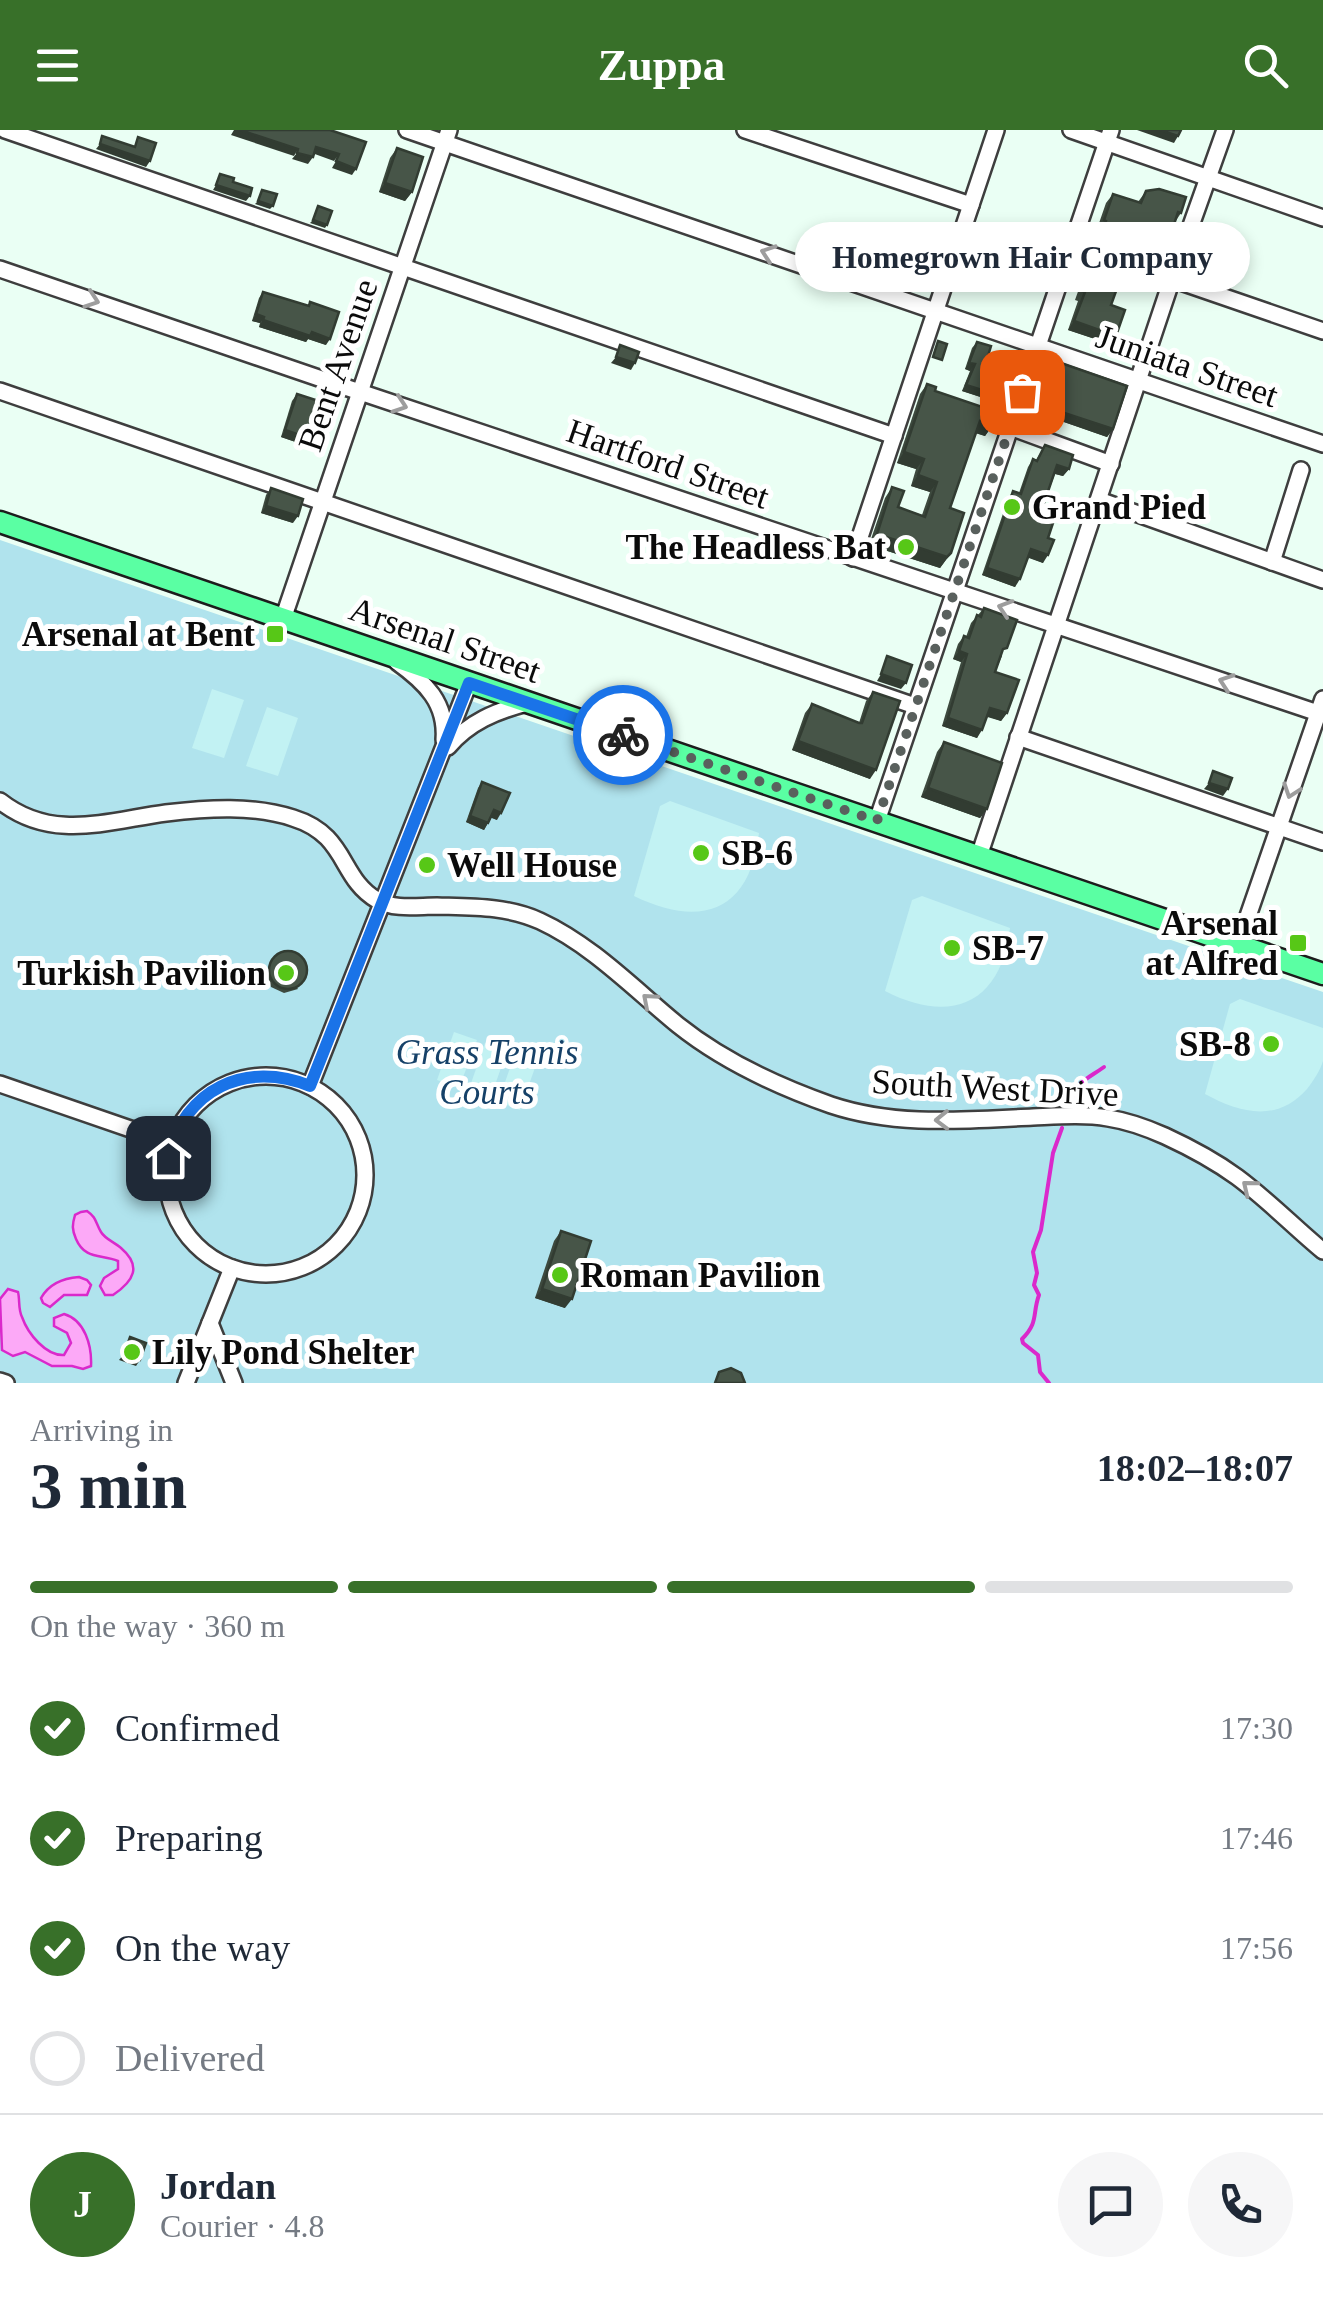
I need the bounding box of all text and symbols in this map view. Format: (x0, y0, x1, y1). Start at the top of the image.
icon: menu (30, 38, 85, 93)
icon: search (1238, 38, 1293, 93)
text: Zuppa (598, 40, 725, 90)
callout: Homegrown Hair Company (794, 222, 1250, 292)
text: Homegrown Hair Company (832, 239, 1213, 275)
one-way arrow (760, 245, 777, 265)
street label: Bent Avenue (290, 274, 386, 456)
one-way arrow (83, 289, 100, 309)
street label: Juniata Street (1091, 317, 1283, 415)
pin (980, 350, 1065, 435)
icon: bag (995, 365, 1050, 420)
one-way arrow (390, 394, 407, 414)
street label: Hartford Street (562, 411, 774, 517)
place label: Grand Pied (1032, 488, 1207, 527)
marker: Grand Pied (1001, 496, 1023, 518)
place label: The Headless Bat (625, 528, 886, 567)
marker: The Headless Bat (895, 536, 917, 558)
street label: Arsenal Street (344, 589, 546, 691)
one-way arrow (997, 599, 1014, 620)
place label: Arsenal at Bent (22, 615, 255, 654)
marker: Arsenal at Bent (264, 623, 286, 645)
one-way arrow (1218, 673, 1235, 693)
courier (573, 685, 673, 785)
icon: bike (596, 708, 651, 763)
one-way arrow (1283, 782, 1303, 799)
place label: SB-6 (721, 834, 793, 873)
marker: SB-6 (690, 842, 712, 864)
place label: Well House (447, 846, 617, 885)
marker: Well House (416, 854, 438, 876)
place label: Arsenal at Alfred (1145, 904, 1279, 983)
place label: SB-7 (972, 929, 1044, 968)
marker: Arsenal at Alfred (1287, 932, 1309, 954)
marker: SB-7 (941, 937, 963, 959)
place label: Turkish Pavilion (17, 954, 266, 993)
marker: Turkish Pavilion (275, 962, 297, 984)
one-way arrow (642, 993, 661, 1011)
place label: SB-8 (1179, 1025, 1251, 1064)
park label: Grass Tennis Courts (396, 1033, 578, 1112)
marker: SB-8 (1260, 1033, 1282, 1055)
street label: South West Drive (870, 1062, 1120, 1114)
one-way arrow (934, 1109, 950, 1131)
pin (126, 1116, 211, 1201)
icon: home (141, 1131, 196, 1186)
one-way arrow (1243, 1181, 1261, 1199)
place label: Roman Pavilion (580, 1256, 820, 1295)
marker: Roman Pavilion (549, 1264, 571, 1286)
place label: Lily Pond Shelter (152, 1333, 415, 1372)
marker: Lily Pond Shelter (121, 1341, 143, 1363)
text: Arriving in (30, 1412, 173, 1448)
text: 18:02–18:07 (1097, 1447, 1293, 1489)
text: 3 min (30, 1450, 187, 1522)
text: On the way · 360 m (30, 1608, 285, 1644)
icon: check (30, 1701, 85, 1756)
text: Confirmed (115, 1707, 280, 1749)
text: 17:30 (1220, 1710, 1293, 1746)
icon: check (30, 1811, 85, 1866)
text: Preparing (115, 1817, 263, 1859)
text: 17:46 (1220, 1820, 1293, 1856)
icon: check (30, 1921, 85, 1976)
text: On the way (115, 1927, 290, 1969)
text: 17:56 (1220, 1930, 1293, 1966)
text: Delivered (115, 2037, 265, 2079)
button: chat (1058, 2152, 1163, 2257)
button: phone (1188, 2152, 1293, 2257)
text: Jordan (160, 2165, 276, 2207)
text: J (73, 2183, 92, 2225)
text: Courier · 4.8 (160, 2208, 324, 2244)

